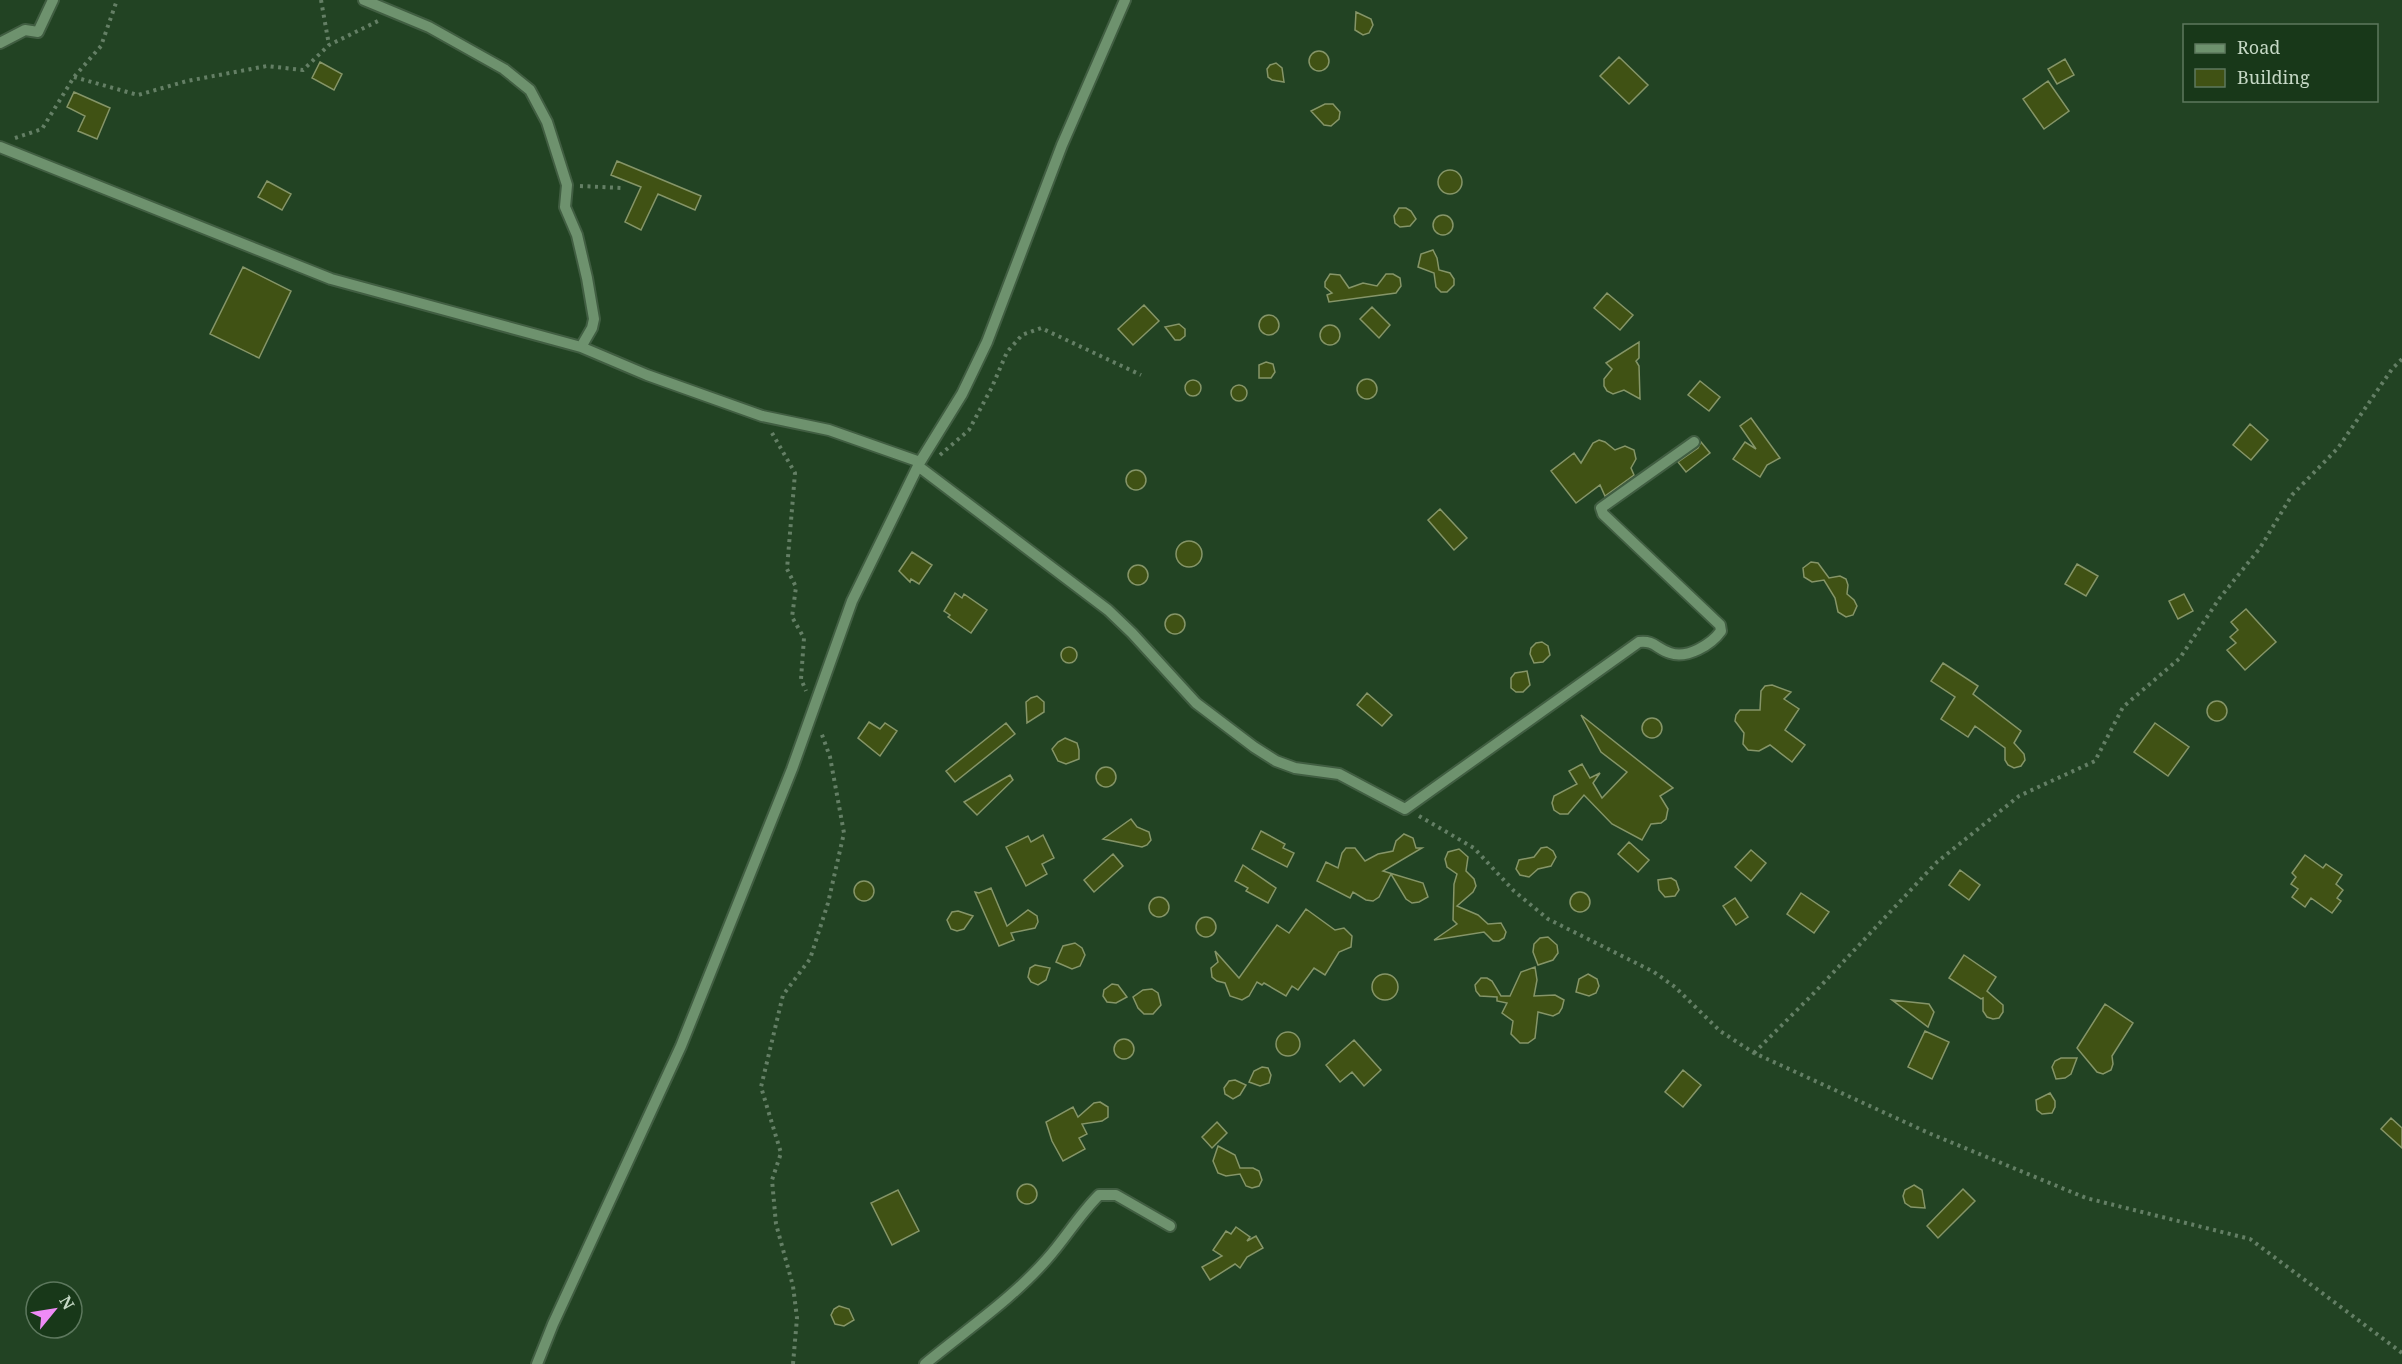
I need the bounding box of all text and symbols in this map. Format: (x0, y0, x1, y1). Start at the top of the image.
legend (2183, 24, 2378, 102)
text: Road (2237, 35, 2280, 59)
text: Building (2237, 65, 2310, 89)
north arrow (24, 1280, 84, 1340)
text: N (54, 1292, 80, 1314)

